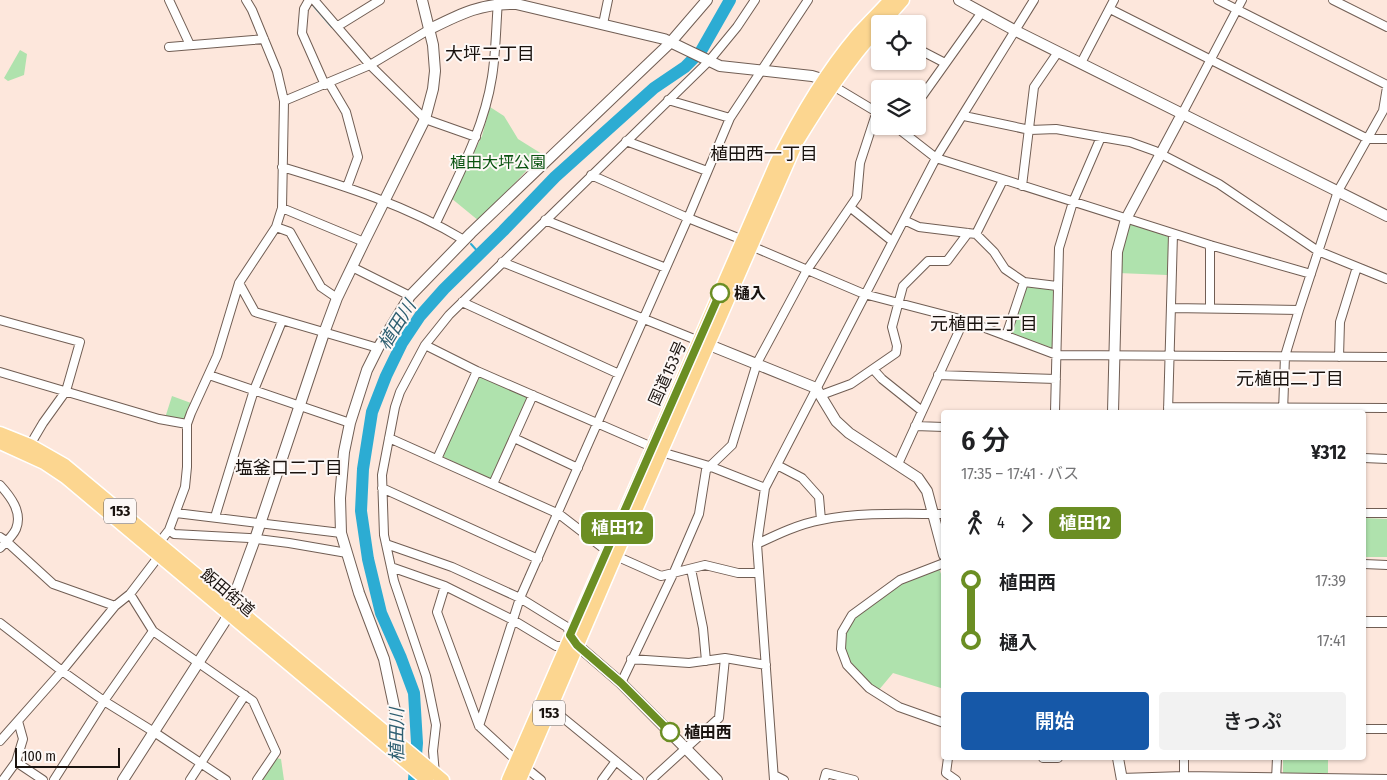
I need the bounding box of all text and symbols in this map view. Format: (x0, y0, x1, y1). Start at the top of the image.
map controls (871, 15, 926, 135)
button: locate (871, 15, 926, 70)
district label: 大坪二丁目 (445, 43, 535, 65)
button: layers (871, 80, 926, 135)
district label: 植田西一丁目 (710, 143, 818, 165)
park label: 植田大坪公園 (450, 153, 546, 172)
marker: 樋入 (710, 283, 730, 303)
place label: 樋入 (734, 284, 766, 303)
water label: 植田川 (373, 295, 422, 354)
district label: 元植田三丁目 (930, 313, 1038, 335)
street label: 国道153号 (645, 338, 690, 408)
district label: 元植田二丁目 (1236, 368, 1344, 390)
text: 6 分 (961, 424, 1009, 457)
text: ¥312 (1311, 441, 1346, 464)
district label: 塩釜口二丁目 (235, 457, 343, 479)
text: 17:35 – 17:41 · バス (961, 464, 1079, 483)
road number: 153 (104, 498, 136, 524)
icon: walk (961, 509, 989, 537)
icon: forward (1013, 509, 1041, 537)
line badge: 植田12 (582, 512, 652, 544)
text: 植田12 (1059, 512, 1111, 534)
text: 4 (997, 513, 1005, 532)
text: 植田12 (591, 517, 643, 539)
street label: 飯田街道 (197, 565, 258, 620)
text: 植田西 (999, 571, 1056, 594)
text: 17:39 (1315, 571, 1346, 590)
text: 樋入 (999, 631, 1037, 654)
text: 17:41 (1317, 631, 1346, 650)
button: 開始 (961, 692, 1149, 750)
button: きっぷ (1159, 692, 1346, 750)
road number: 153 (533, 700, 565, 726)
water label: 植田川 (386, 706, 408, 762)
marker: 植田西 (660, 722, 680, 742)
place label: 植田西 (684, 723, 732, 742)
scale bar (15, 745, 120, 768)
text: 100 m (22, 748, 56, 765)

